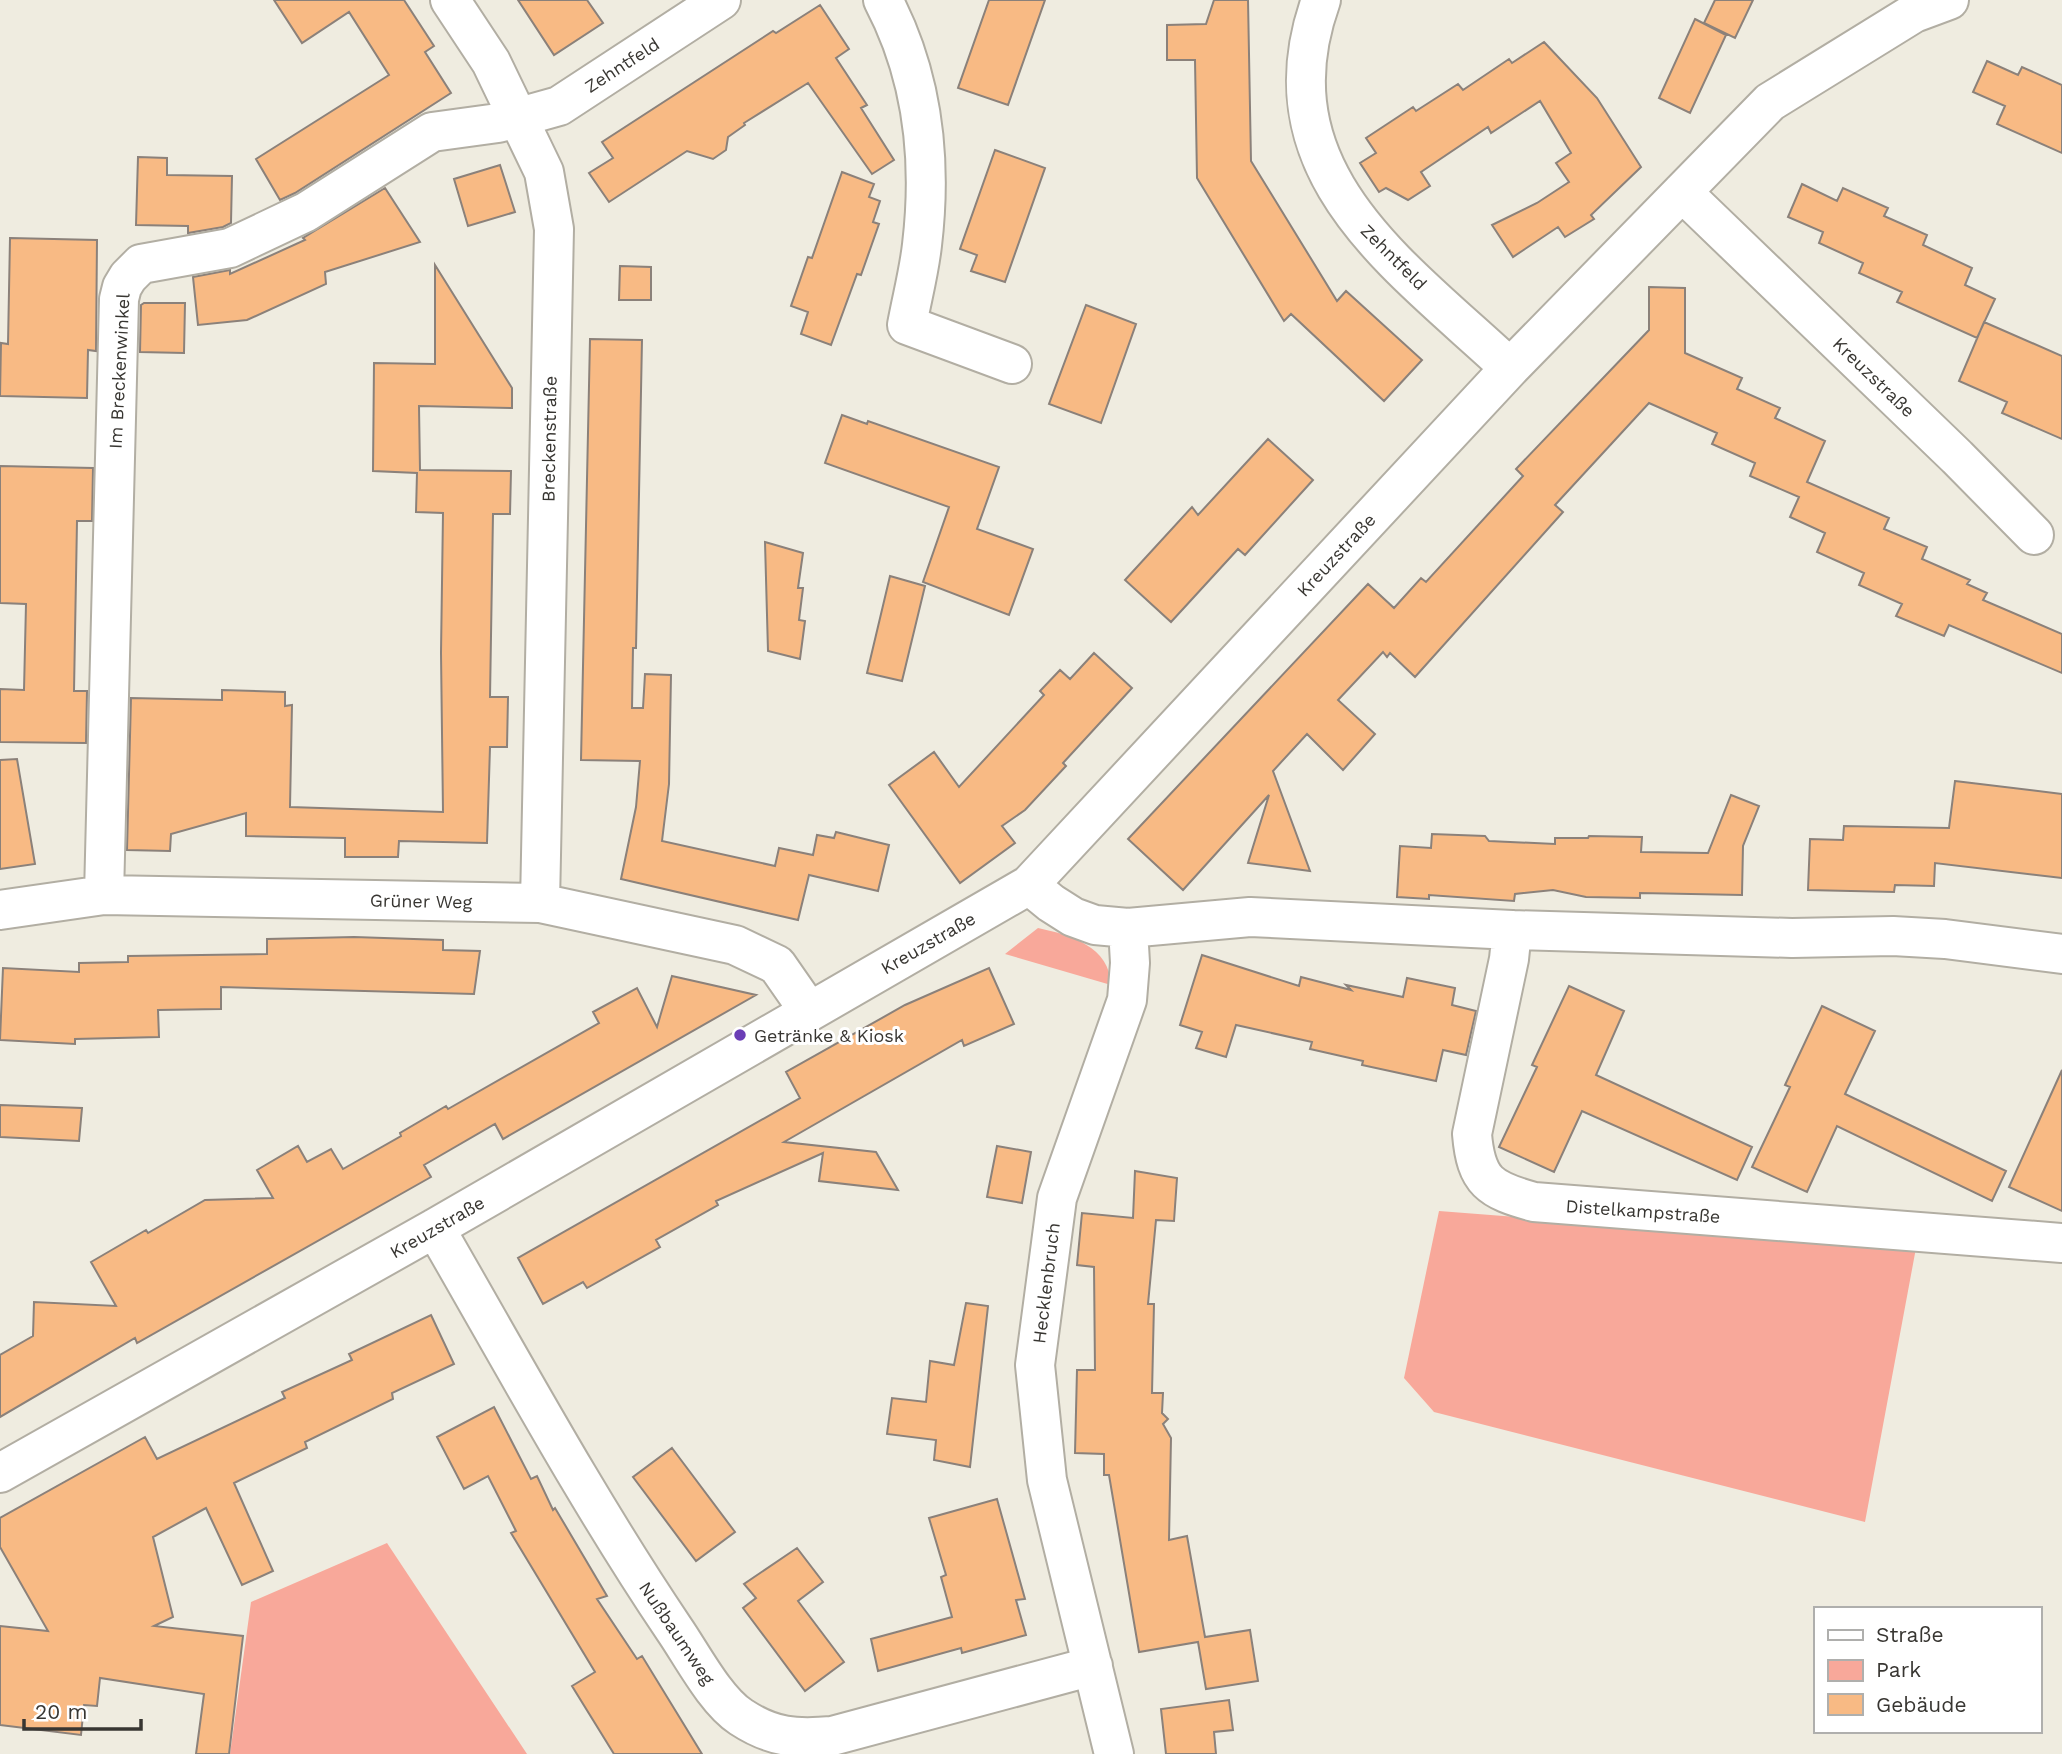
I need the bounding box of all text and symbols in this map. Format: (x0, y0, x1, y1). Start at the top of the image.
street label: Zehntfeld (581, 33, 663, 97)
street label: Zehntfeld (1357, 220, 1431, 294)
street label: Im Breckenwinkel (104, 292, 134, 449)
street label: Kreuzstraße (1829, 333, 1919, 421)
street label: Breckenstraße (537, 376, 561, 502)
street label: Kreuzstraße (1292, 509, 1380, 601)
street label: Grüner Weg (370, 890, 473, 912)
street label: Kreuzstraße (877, 907, 979, 979)
place label: Getränke & Kiosk (754, 1025, 904, 1046)
marker: Getränke & Kiosk (732, 1027, 748, 1043)
street label: Kreuzstraße (386, 1191, 488, 1263)
street label: Distelkampstraße (1565, 1195, 1721, 1227)
street label: Hecklenbruch (1028, 1221, 1064, 1345)
street label: Nußbaumweg (635, 1578, 719, 1689)
legend (1814, 1607, 2041, 1733)
text: Straße (1876, 1622, 1944, 1647)
text: Park (1876, 1657, 1921, 1682)
scale bar (24, 1688, 142, 1732)
text: Gebäude (1876, 1692, 1967, 1717)
text: 20 m (35, 1699, 87, 1724)

